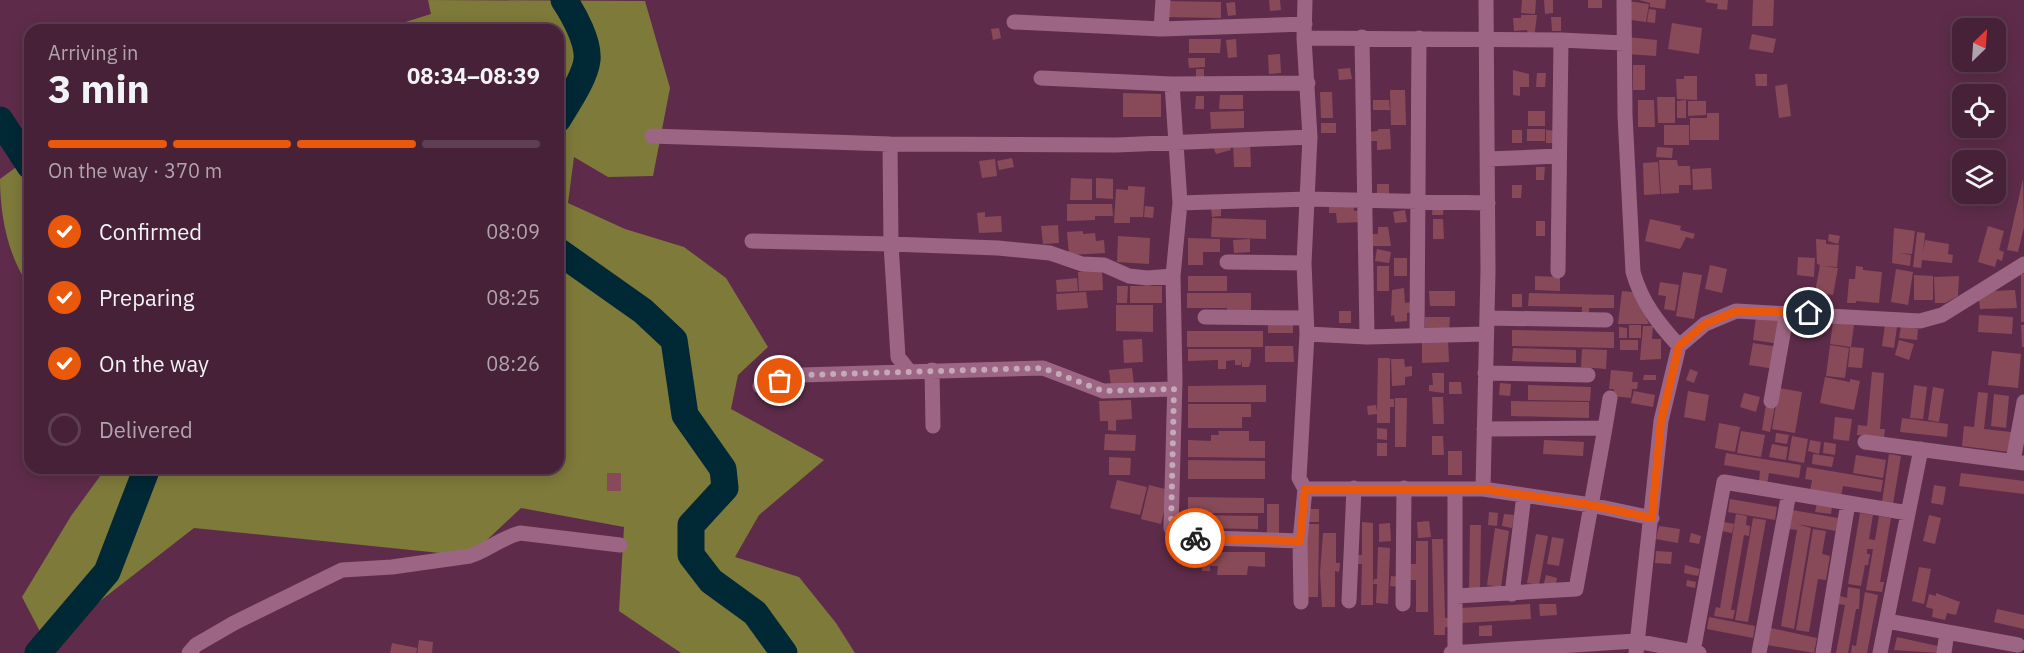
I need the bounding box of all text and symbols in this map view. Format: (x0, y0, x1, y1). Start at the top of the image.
north arrow (1952, 18, 2006, 72)
map controls (1952, 18, 2006, 204)
text: Arriving in (48, 39, 138, 66)
text: 08:34–08:39 (407, 61, 540, 90)
text: 3 min (48, 63, 150, 114)
button: locate (1952, 84, 2006, 138)
button: layers (1952, 150, 2006, 204)
text: On the way · 370 m (48, 157, 222, 184)
icon: check (48, 215, 81, 248)
text: Confirmed (99, 217, 202, 246)
text: 08:09 (486, 218, 540, 245)
icon: check (48, 281, 81, 314)
text: Preparing (99, 283, 194, 312)
text: 08:25 (486, 284, 540, 311)
pin (1783, 287, 1834, 338)
icon: home (1792, 296, 1825, 329)
icon: check (48, 347, 81, 380)
text: On the way (99, 349, 209, 378)
text: 08:26 (486, 350, 540, 377)
pin (754, 355, 805, 406)
icon: bag (763, 364, 796, 397)
text: Delivered (99, 415, 193, 444)
courier (1165, 508, 1225, 568)
icon: bike (1179, 522, 1212, 555)

